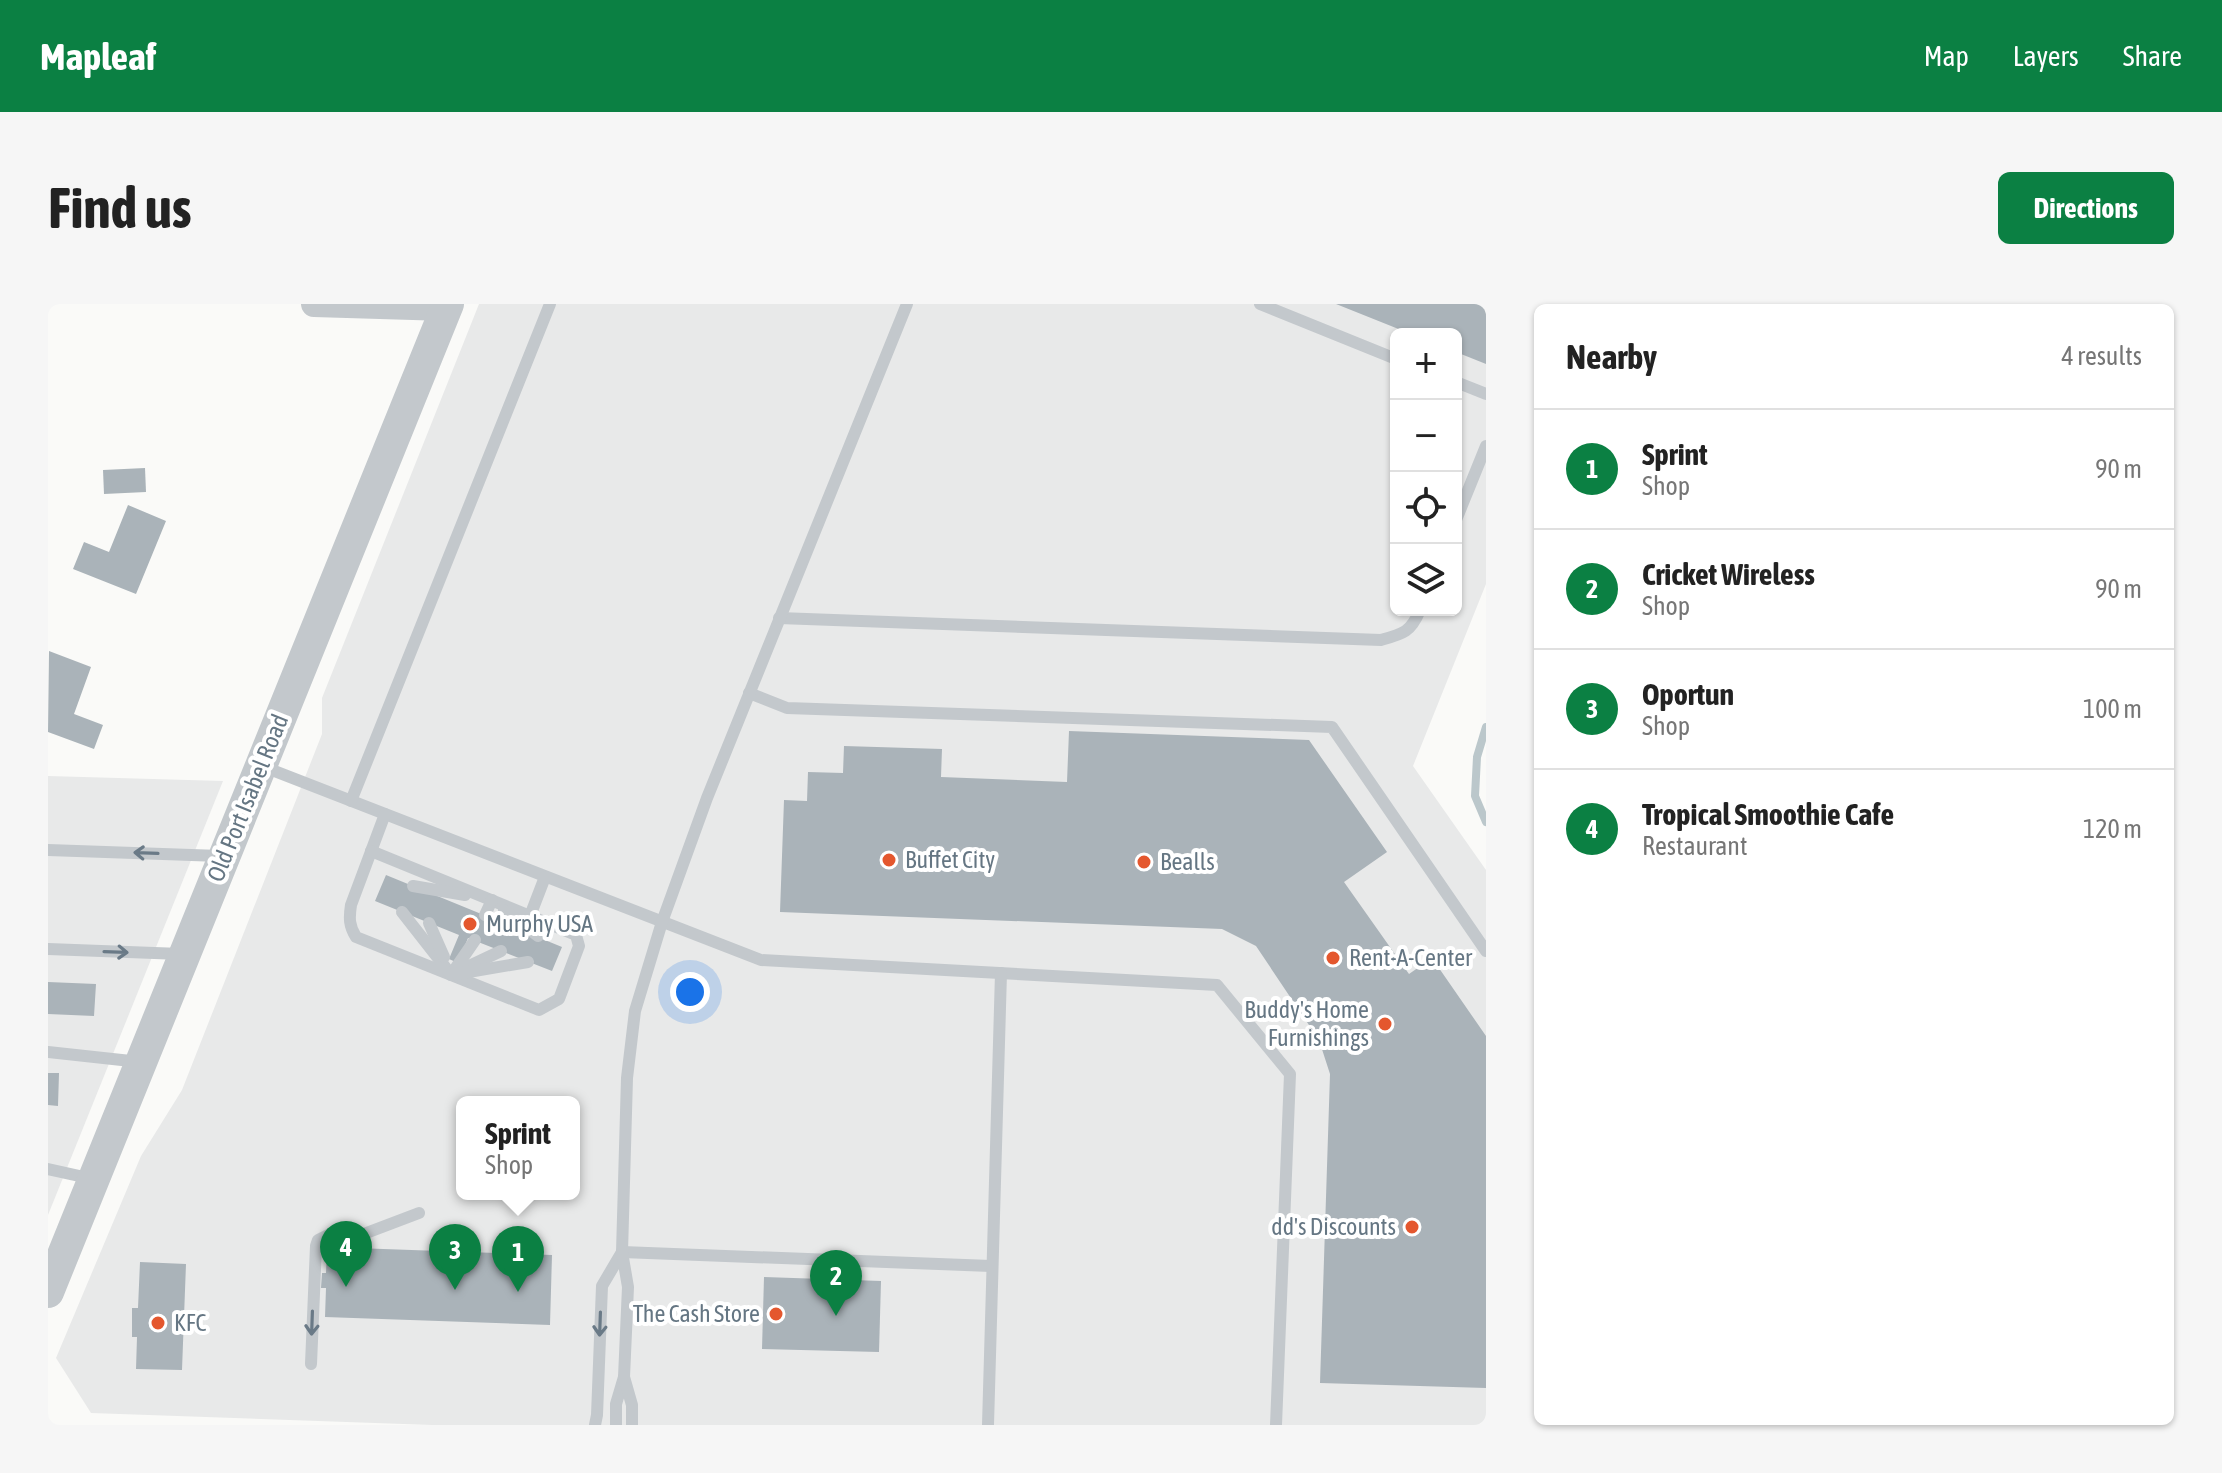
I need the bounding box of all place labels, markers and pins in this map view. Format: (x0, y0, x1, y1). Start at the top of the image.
place label: Buffet City (905, 846, 995, 873)
place label: Bealls (1160, 848, 1215, 875)
marker: Buffet City (880, 851, 898, 869)
marker: Bealls (1135, 853, 1153, 871)
place label: Murphy USA (486, 910, 593, 937)
marker: Murphy USA (461, 915, 479, 933)
place label: Rent-A-Center (1349, 944, 1473, 971)
marker: Rent-A-Center (1324, 949, 1342, 967)
place label: Buddy's Home Furnishings (1244, 996, 1369, 1051)
marker: Buddy's Home Furnishings (1376, 1015, 1394, 1033)
place label: dd's Discounts (1271, 1213, 1396, 1240)
marker: dd's Discounts (1403, 1218, 1421, 1236)
pin: 4 (320, 1221, 372, 1287)
pin: 3 (429, 1224, 481, 1290)
pin: 1 (492, 1226, 544, 1292)
pin: 2 (810, 1250, 862, 1316)
place label: The Cash Store (633, 1300, 760, 1327)
marker: The Cash Store (767, 1305, 785, 1323)
place label: KFC (174, 1309, 206, 1336)
marker: KFC (149, 1314, 167, 1332)

